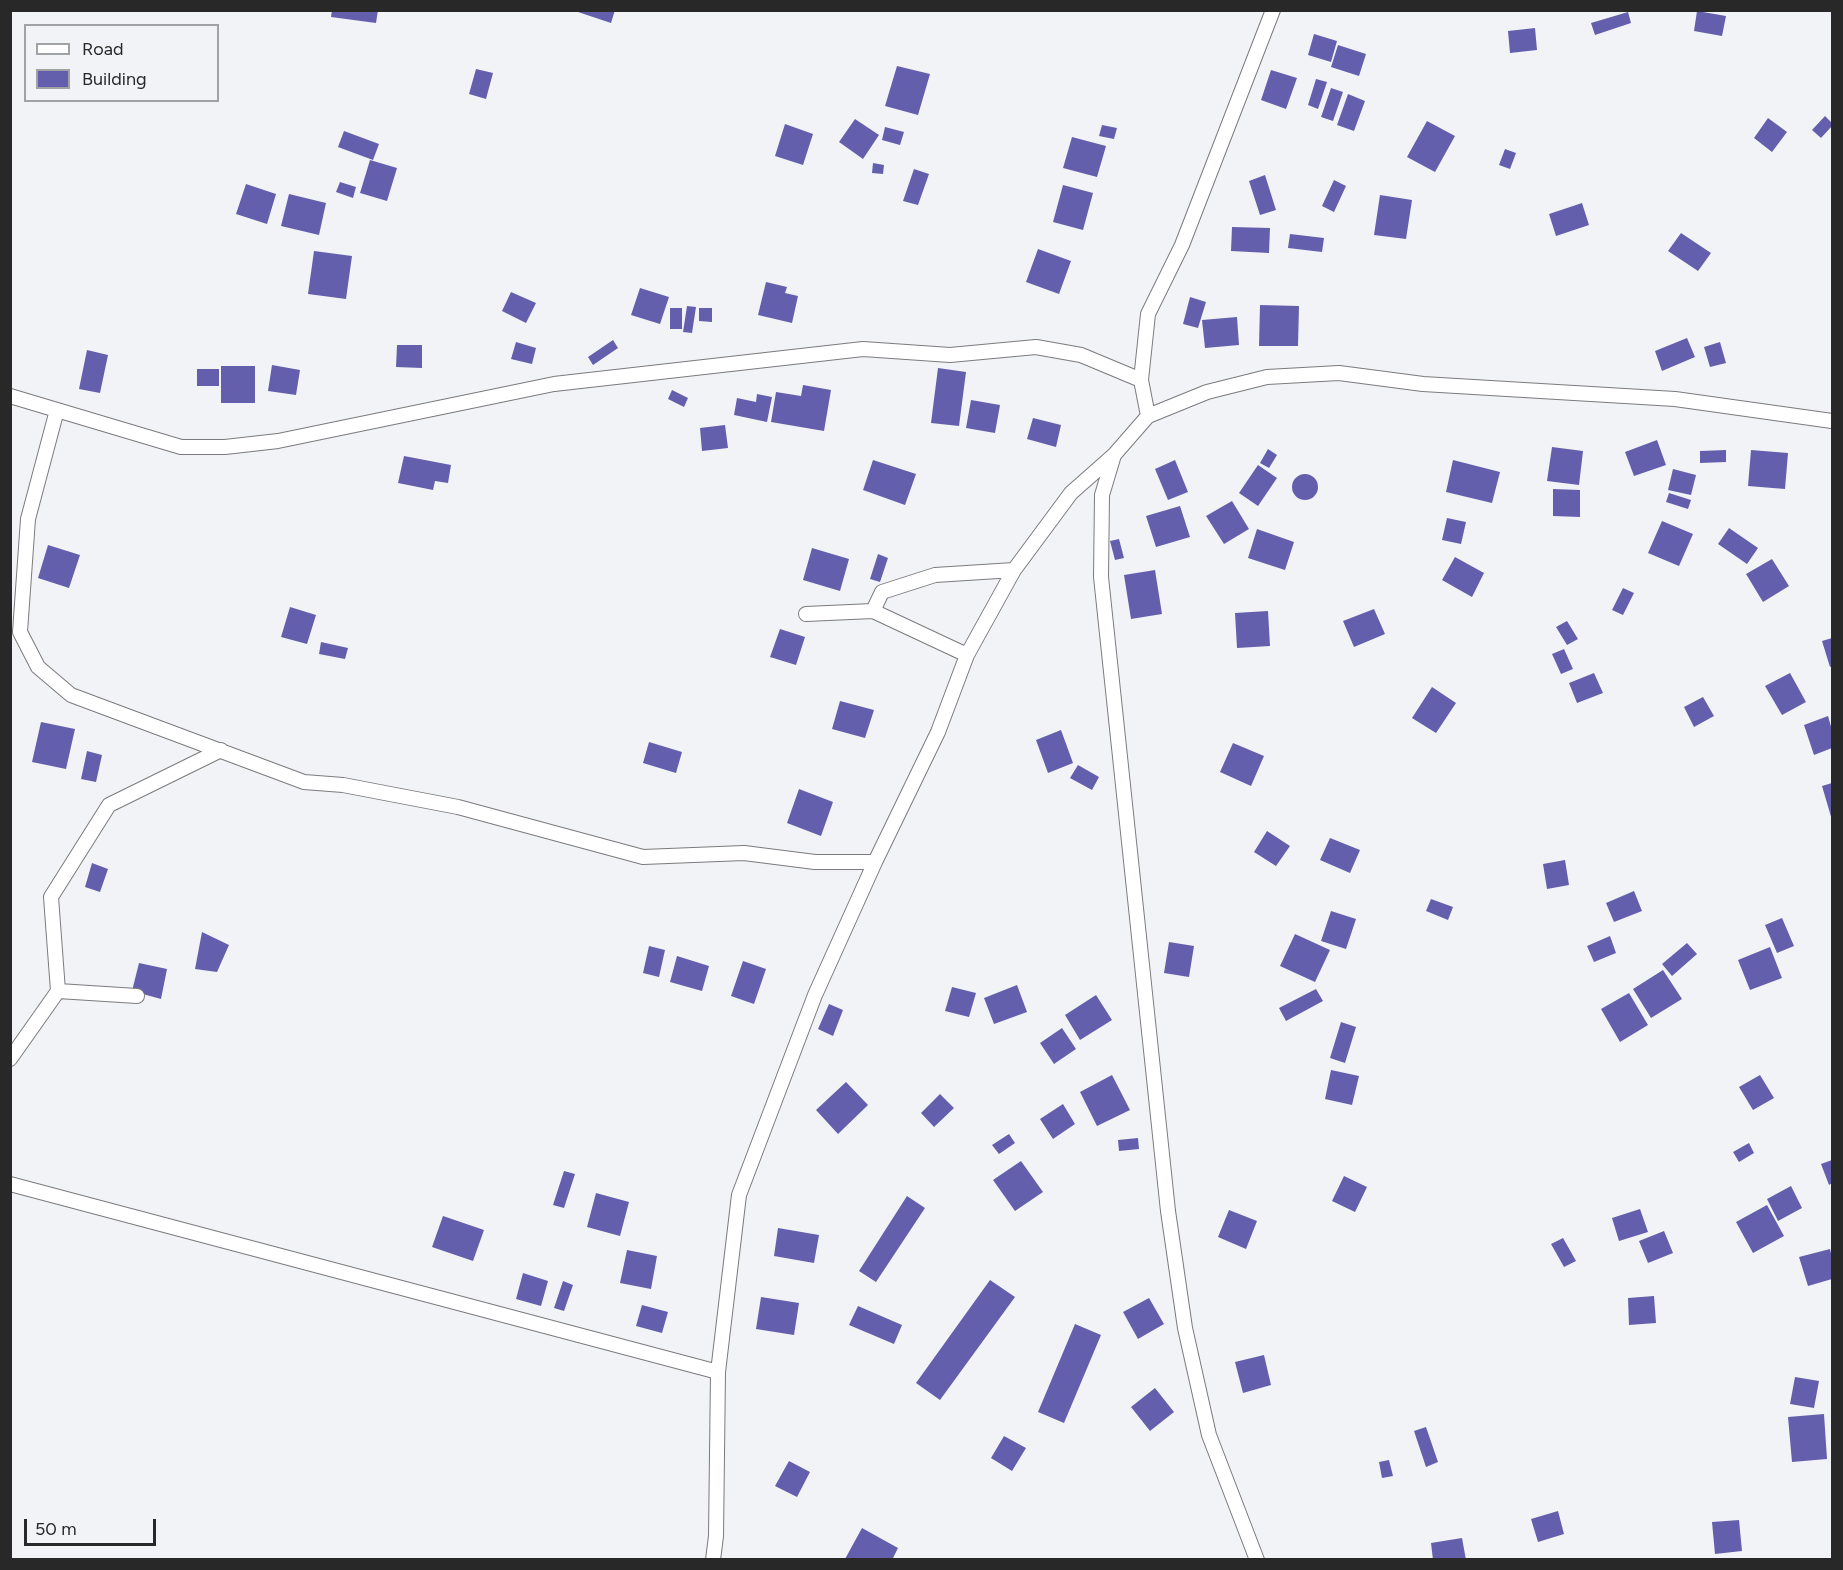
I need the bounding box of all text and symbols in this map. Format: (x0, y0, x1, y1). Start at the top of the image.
legend (24, 24, 219, 102)
text: Road (82, 38, 123, 60)
text: Building (82, 68, 147, 90)
scale bar (27, 1507, 159, 1545)
text: 50 m (35, 1518, 77, 1540)

